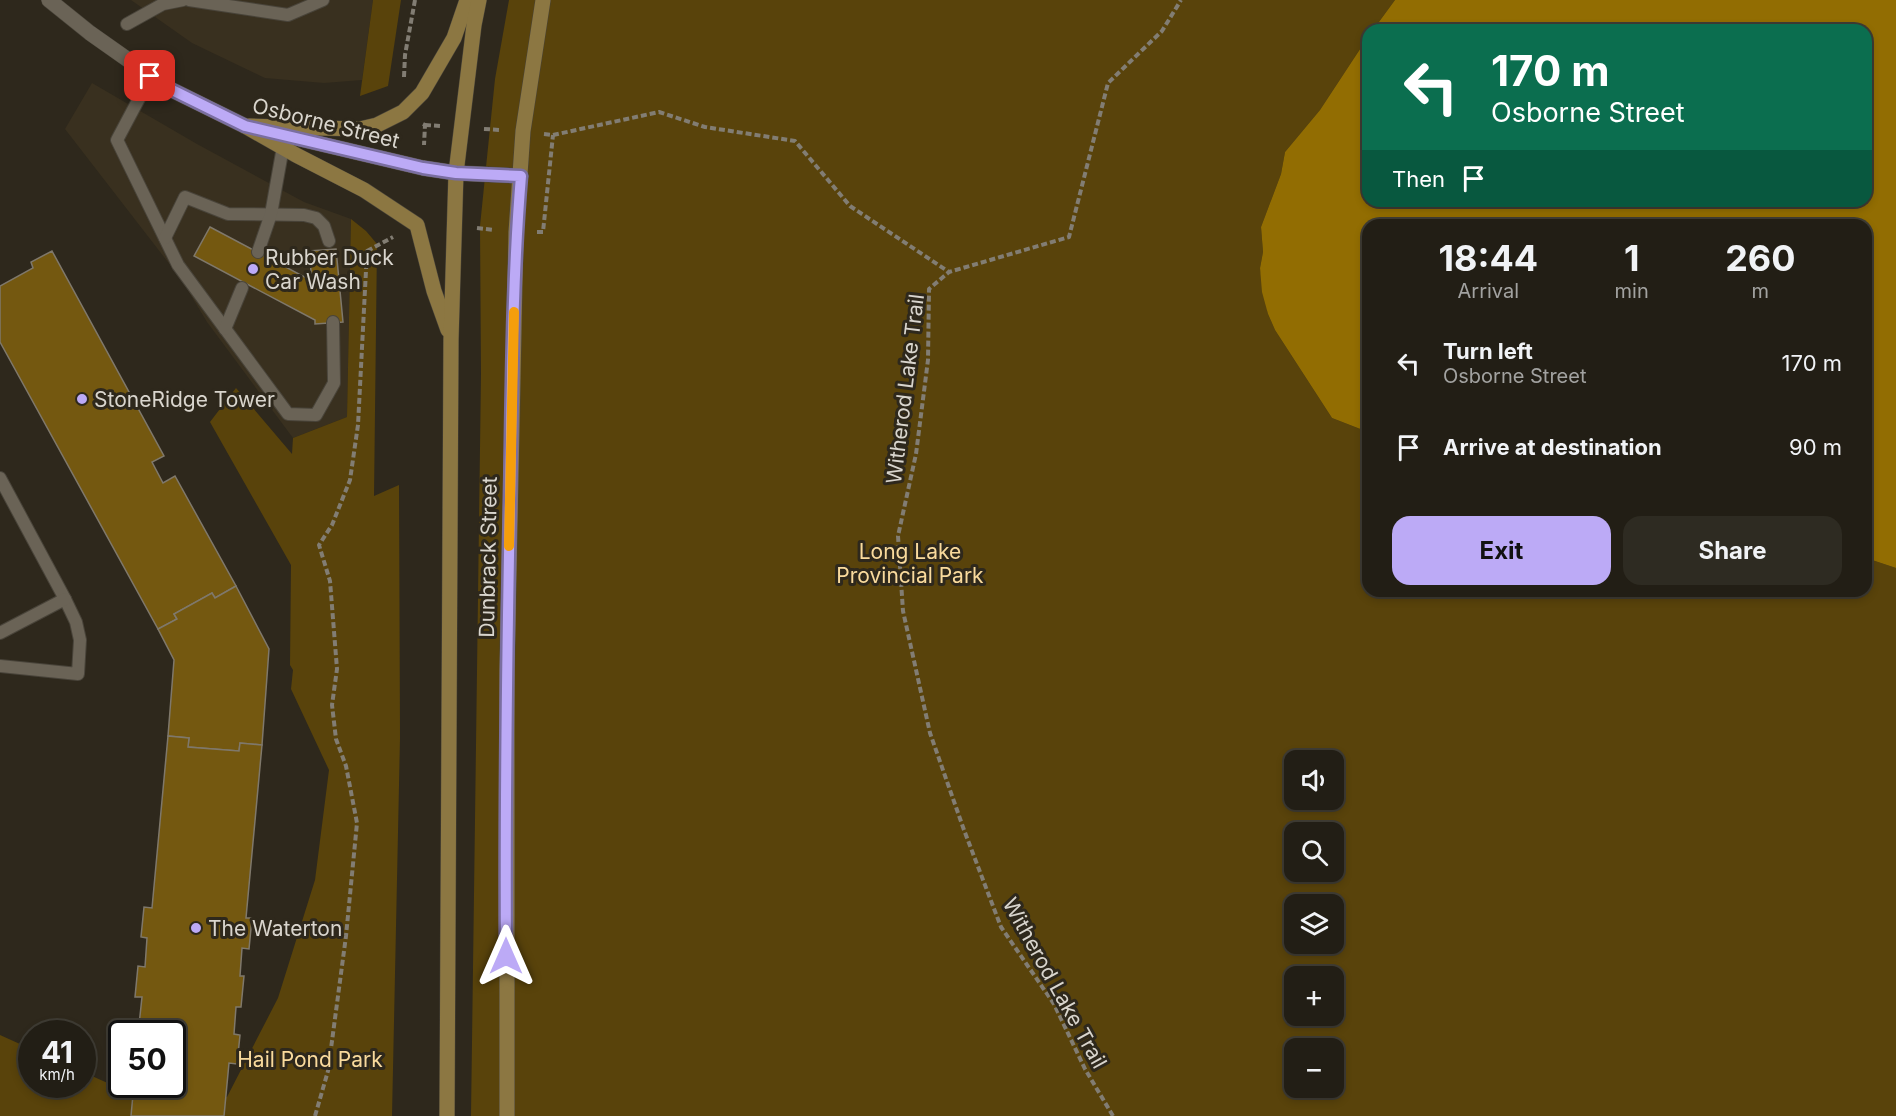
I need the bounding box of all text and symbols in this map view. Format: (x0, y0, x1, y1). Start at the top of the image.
text: 170 m (1491, 45, 1609, 96)
icon: left (1392, 48, 1470, 126)
pin (124, 50, 175, 101)
icon: arrive (133, 59, 166, 92)
street label: Osborne Street (250, 93, 402, 153)
text: Osborne Street (1491, 96, 1685, 129)
icon: arrive (1457, 162, 1490, 195)
text: Then (1392, 166, 1445, 192)
text: 18:44 (1438, 236, 1538, 280)
text: 1 (1624, 236, 1639, 280)
text: 260 (1725, 236, 1796, 280)
place label: Rubber Duck Car Wash (265, 245, 394, 294)
marker: Rubber Duck Car Wash (246, 262, 260, 276)
text: Arrival (1458, 279, 1519, 303)
text: min (1615, 279, 1649, 303)
text: m (1752, 279, 1769, 303)
street label: Witherod Lake Trail (881, 293, 929, 485)
text: Turn left (1443, 338, 1533, 364)
icon: left (1392, 347, 1425, 380)
text: 170 m (1782, 350, 1842, 376)
text: Osborne Street (1443, 364, 1586, 388)
place label: StoneRidge Tower (94, 387, 275, 412)
marker: StoneRidge Tower (75, 392, 89, 406)
icon: arrive (1392, 431, 1425, 464)
text: Arrive at destination (1443, 434, 1662, 460)
text: 90 m (1789, 434, 1842, 460)
street label: Dunbrack Street (474, 476, 502, 638)
button: Exit (1392, 516, 1611, 585)
button: Share (1623, 516, 1842, 585)
park label: Long Lake Provincial Park (836, 539, 984, 588)
map controls (1284, 750, 1344, 1098)
button: sound (1284, 750, 1344, 810)
button: search (1284, 822, 1344, 882)
street label: Witherod Lake Trail (998, 893, 1112, 1073)
button: layers (1284, 894, 1344, 954)
place label: The Waterton (208, 916, 342, 941)
marker: The Waterton (189, 921, 203, 935)
position arrow (474, 924, 538, 988)
button: + (1284, 966, 1344, 1026)
speed limit sign: 50 (108, 1020, 186, 1098)
text: 41 (41, 1034, 73, 1070)
button: − (1284, 1038, 1344, 1098)
park label: Hail Pond Park (237, 1047, 383, 1072)
text: km/h (39, 1065, 75, 1084)

